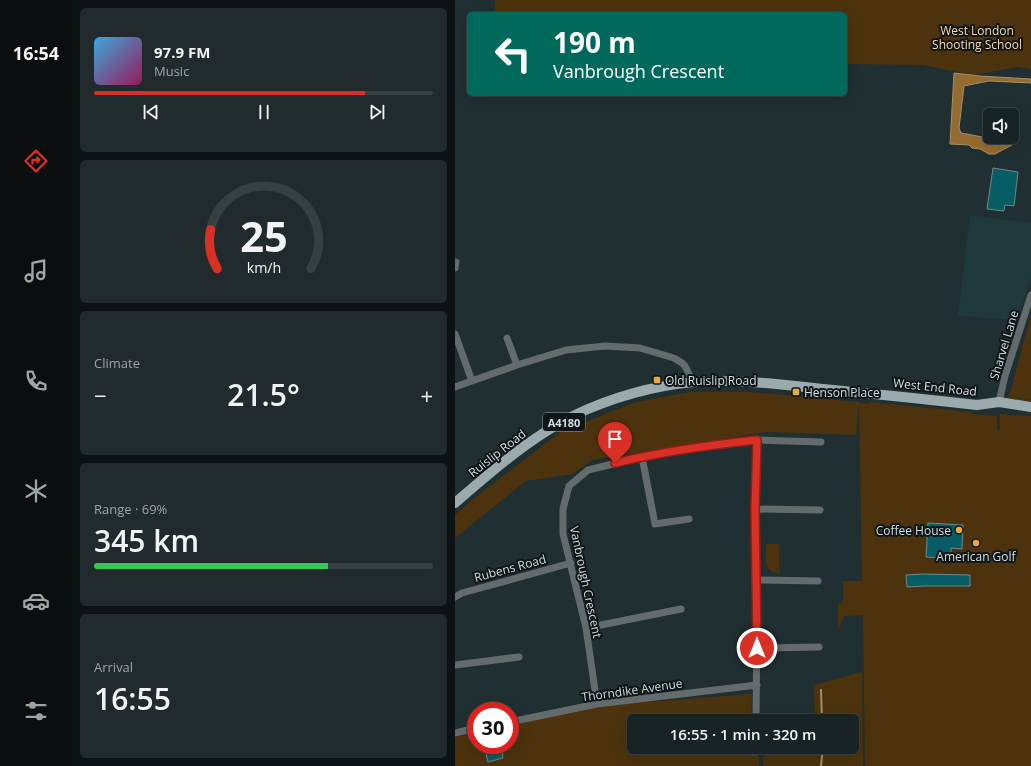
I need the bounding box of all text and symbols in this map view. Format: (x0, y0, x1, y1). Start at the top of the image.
park label: West London Shooting School (932, 22, 1022, 53)
text: 190 m (553, 23, 636, 61)
icon: left (487, 28, 539, 80)
text: 16:54 (13, 41, 59, 65)
text: 97.9 FM (154, 42, 210, 62)
text: Vanbrough Crescent (553, 59, 724, 83)
text: Music (154, 62, 189, 80)
icon: previous (140, 101, 162, 123)
icon: pause (253, 101, 275, 123)
icon: next (366, 101, 388, 123)
map controls (983, 108, 1019, 144)
button: sound (983, 108, 1019, 144)
icon: directions (22, 147, 50, 175)
text: 25 (240, 208, 287, 264)
icon: music (22, 257, 50, 285)
text: km/h (246, 258, 281, 277)
street label: Sharvel Lane (985, 308, 1023, 382)
text: Climate (94, 354, 140, 372)
icon: phone (22, 367, 50, 395)
place label: Old Ruislip Road (665, 372, 757, 389)
text: 21.5° (227, 374, 300, 415)
street label: West End Road (892, 374, 978, 400)
marker: Old Ruislip Road (652, 375, 662, 385)
text: − (94, 380, 107, 410)
text: + (420, 380, 433, 410)
place label: Henson Place (804, 384, 880, 401)
marker: Henson Place (791, 387, 801, 397)
road number: A4180 (543, 413, 585, 431)
pin (598, 422, 632, 463)
street label: Ruislip Road (465, 425, 529, 481)
icon: arrive (604, 428, 626, 450)
icon: climate (22, 477, 50, 505)
text: Range · 69% (94, 500, 167, 518)
text: 345 km (94, 520, 199, 561)
place label: Coffee House (876, 522, 951, 539)
street label: Vanbrough Crescent (566, 524, 606, 640)
marker: Coffee House (954, 525, 964, 535)
marker: American Golf (971, 538, 981, 548)
place label: American Golf (936, 548, 1017, 565)
street label: Rubens Road (472, 550, 548, 586)
icon: car (22, 587, 50, 615)
position arrow (736, 627, 778, 669)
text: Arrival (94, 658, 133, 676)
street label: Thorndike Avenue (580, 674, 684, 705)
text: 16:55 (94, 678, 171, 719)
icon: filters (22, 697, 50, 725)
speed limit sign: 30 (467, 702, 519, 754)
text: 16:55 · 1 min · 320 m (670, 724, 816, 744)

